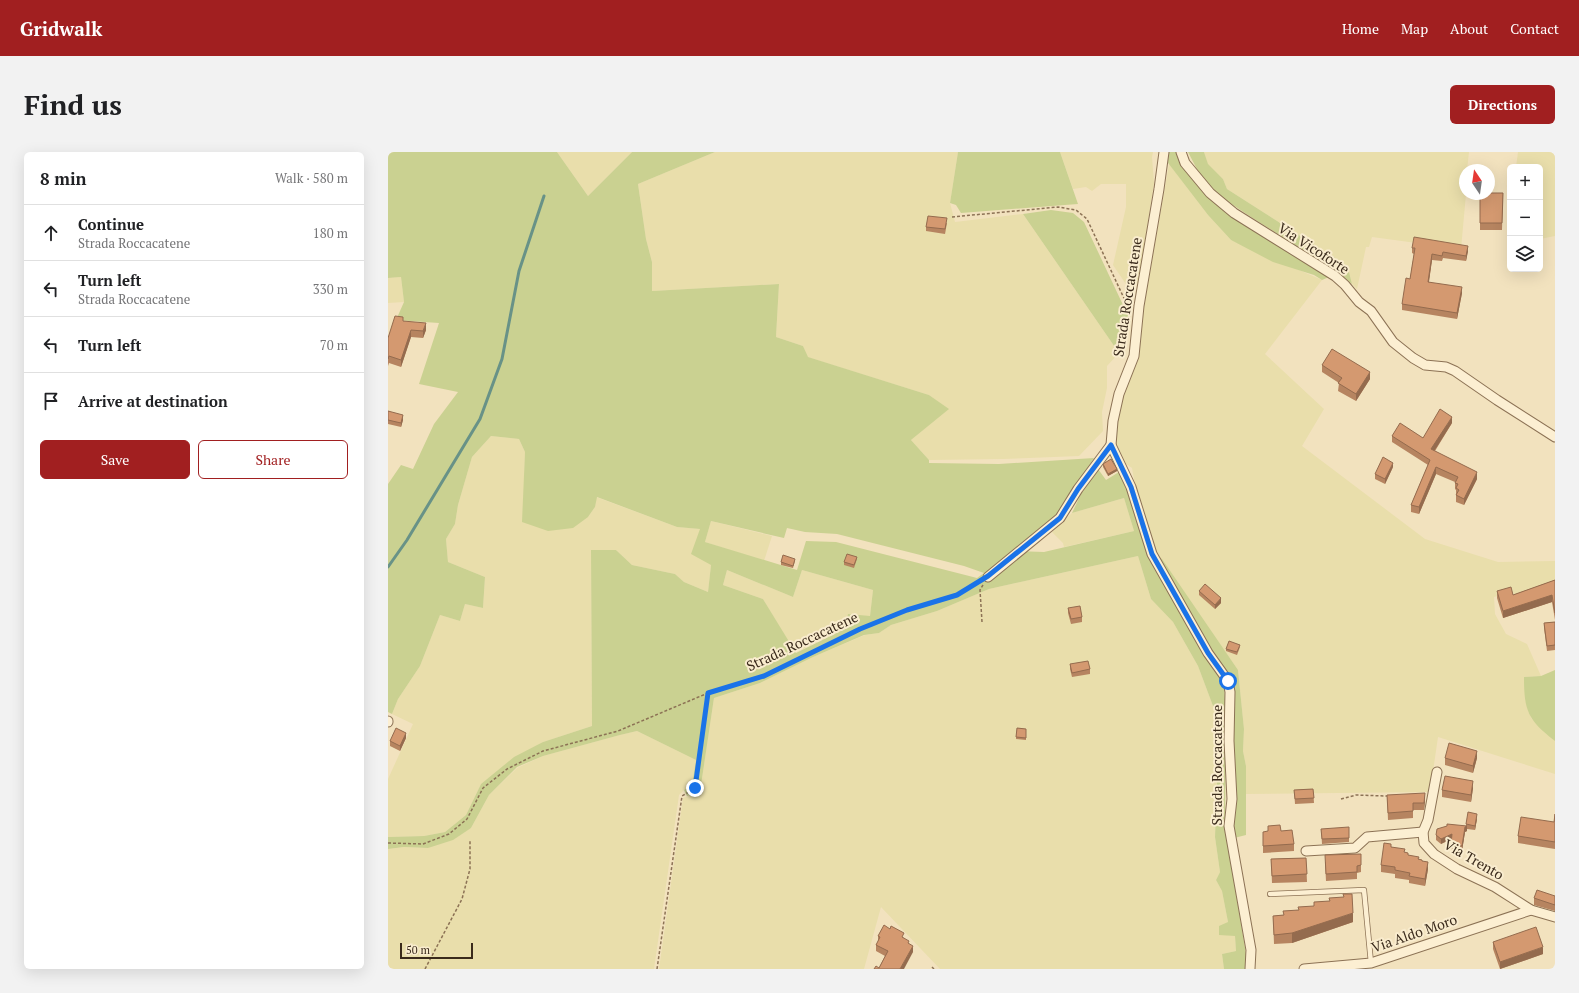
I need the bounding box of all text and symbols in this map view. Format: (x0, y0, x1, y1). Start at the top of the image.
text: Gridwalk (20, 16, 102, 41)
text: Home (1342, 19, 1379, 38)
text: Map (1401, 19, 1428, 38)
text: About (1450, 19, 1488, 38)
text: Contact (1510, 19, 1559, 38)
button: Directions (1450, 85, 1555, 124)
text: Find us (24, 86, 122, 123)
north arrow (1459, 164, 1495, 200)
map controls (1507, 164, 1543, 272)
button: + (1507, 164, 1543, 200)
text: 8 min (40, 167, 87, 190)
text: Walk · 580 m (275, 169, 348, 187)
button: − (1507, 200, 1543, 236)
text: Continue (78, 214, 144, 234)
street label: Via Vicoforte (1275, 218, 1353, 278)
icon: ahead (40, 222, 62, 244)
text: 180 m (313, 224, 348, 242)
text: Strada Roccacatene (78, 234, 190, 252)
street label: Strada Roccacatene (1108, 236, 1146, 358)
button: layers (1507, 236, 1543, 272)
text: Turn left (78, 270, 142, 290)
icon: left (40, 278, 62, 300)
text: 330 m (313, 280, 348, 298)
text: Strada Roccacatene (78, 290, 190, 308)
icon: left (40, 334, 62, 356)
text: Turn left (78, 335, 142, 355)
text: 70 m (320, 336, 348, 354)
icon: arrive (40, 390, 62, 412)
text: Arrive at destination (78, 391, 228, 411)
button: Save (40, 440, 190, 479)
button: Share (198, 440, 348, 479)
street label: Strada Roccacatene (743, 607, 861, 675)
route start (1219, 672, 1237, 690)
street label: Strada Roccacatene (1207, 705, 1226, 825)
route end (686, 779, 704, 797)
street label: Via Trento (1441, 834, 1508, 884)
street label: Via Aldo Moro (1369, 909, 1460, 957)
scale bar (400, 941, 473, 960)
text: 50 m (406, 943, 430, 957)

